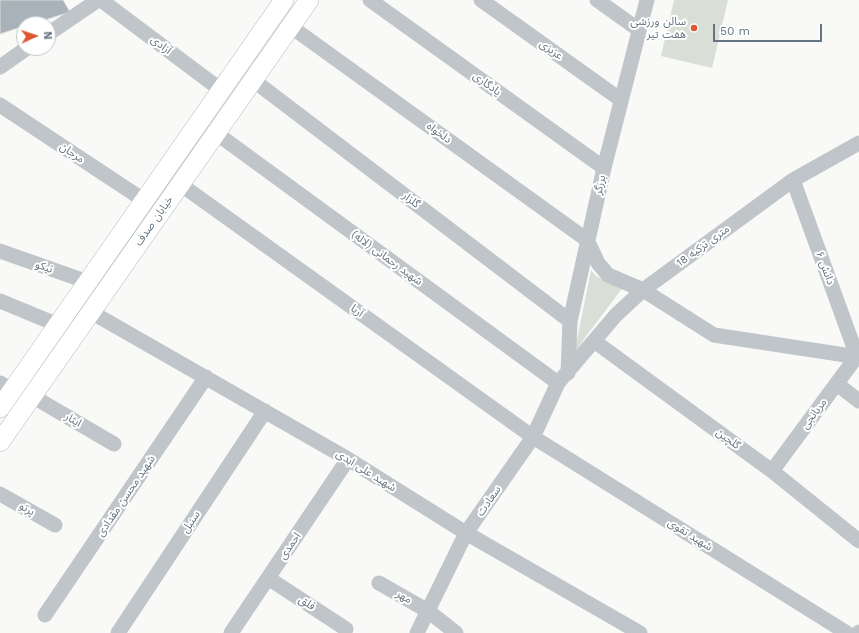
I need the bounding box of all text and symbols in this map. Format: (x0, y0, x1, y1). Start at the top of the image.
place label: سالن ورزشی هفت تیر (630, 15, 686, 41)
north arrow (16, 16, 56, 56)
scale bar (715, 16, 824, 42)
marker: سالن ورزشی هفت تیر (689, 23, 699, 33)
text: 50 m (720, 24, 750, 38)
text: N (41, 31, 54, 40)
street label: آزادی (148, 33, 174, 57)
street label: عزیزی (537, 37, 565, 63)
street label: یادگاری (470, 69, 504, 99)
street label: دلخواه (424, 120, 454, 146)
street label: مرجان (57, 140, 87, 166)
street label: برزگر (591, 174, 609, 196)
street label: گلزار (400, 189, 422, 211)
street label: خیابان صدف (132, 194, 176, 248)
street label: 18 متری تزکیه (674, 222, 732, 270)
street label: شهید رحمانی (لاله) (349, 228, 425, 288)
street label: دانش ۶ (813, 249, 837, 287)
street label: نیکو (33, 258, 55, 276)
street label: آریا (348, 302, 366, 320)
street label: مریانجی (798, 396, 830, 432)
street label: ایثار (62, 410, 84, 430)
street label: گلچین (713, 426, 743, 452)
street label: شهید علی ابدی (334, 447, 398, 495)
street label: شهید محسن مقدادی (94, 453, 158, 539)
street label: سعادت (474, 483, 504, 519)
street label: پرتو (17, 499, 37, 519)
street label: سنبل (179, 508, 203, 536)
street label: شهید تقوی (665, 516, 715, 554)
street label: احمدی (276, 530, 304, 562)
street label: مهر (394, 587, 414, 607)
street label: فلق (296, 593, 318, 613)

